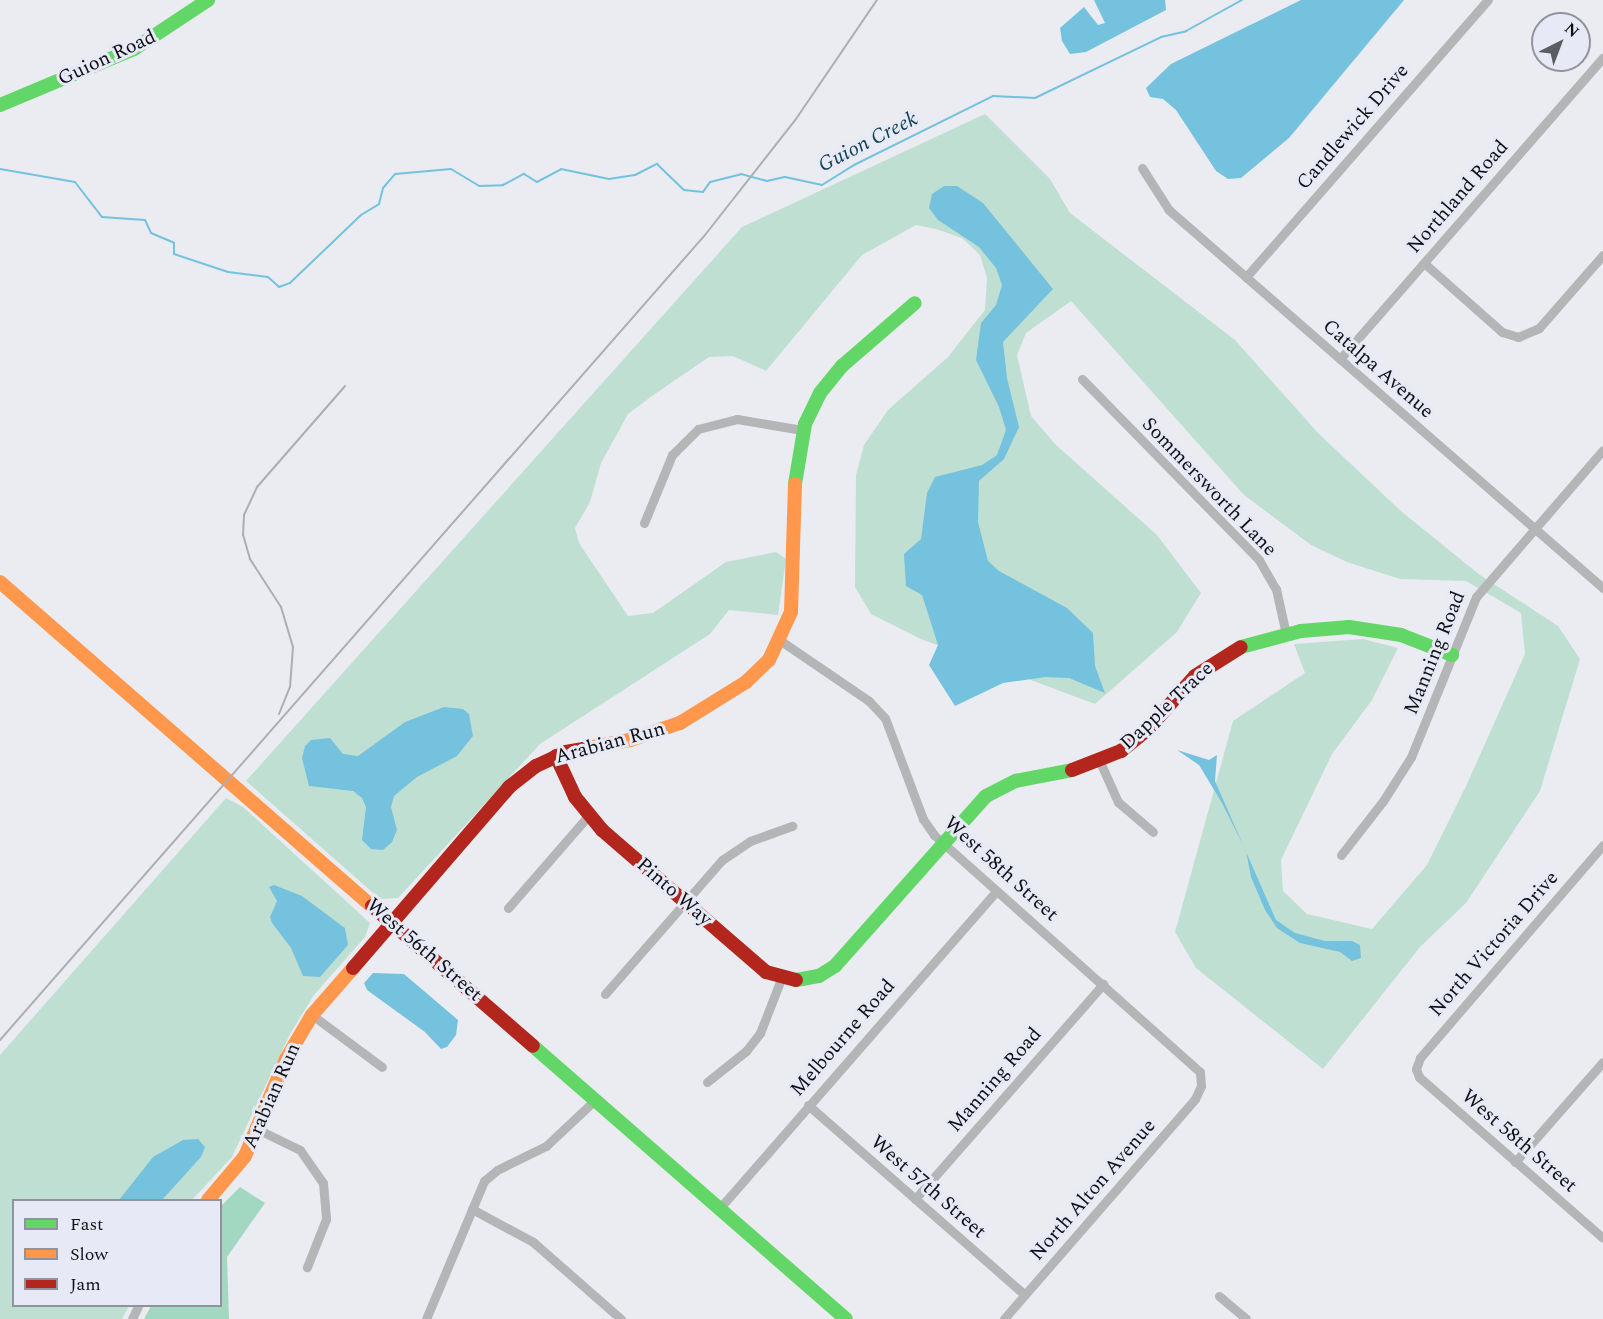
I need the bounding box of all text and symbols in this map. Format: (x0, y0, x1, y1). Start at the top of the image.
north arrow (1531, 12, 1591, 72)
text: N (1559, 17, 1585, 43)
street label: Guion Road (54, 25, 160, 91)
street label: Candlewick Drive (1292, 59, 1414, 195)
water label: Guion Creek (814, 106, 922, 178)
street label: Northland Road (1402, 136, 1514, 258)
street label: Catalpa Avenue (1318, 314, 1438, 424)
street label: Sommersworth Lane (1137, 413, 1281, 561)
street label: Manning Road (1399, 588, 1471, 718)
street label: Dapple Trace (1115, 657, 1219, 755)
street label: Arabian Run (552, 717, 668, 769)
street label: West 58th Street (939, 811, 1063, 927)
street label: Pinto Way (631, 853, 717, 931)
street label: North Victoria Drive (1424, 866, 1564, 1022)
street label: West 56th Street (361, 893, 487, 1007)
street label: Melbourne Road (786, 975, 900, 1101)
street label: Manning Road (943, 1023, 1047, 1137)
street label: Arabian Run (238, 1040, 306, 1152)
street label: West 58th Street (1456, 1084, 1582, 1198)
street label: North Alton Avenue (1025, 1114, 1161, 1266)
street label: West 57th Street (865, 1130, 991, 1244)
legend (12, 1199, 222, 1307)
text: Fast (70, 1211, 103, 1238)
text: Slow (70, 1241, 108, 1268)
text: Jam (70, 1271, 101, 1298)

